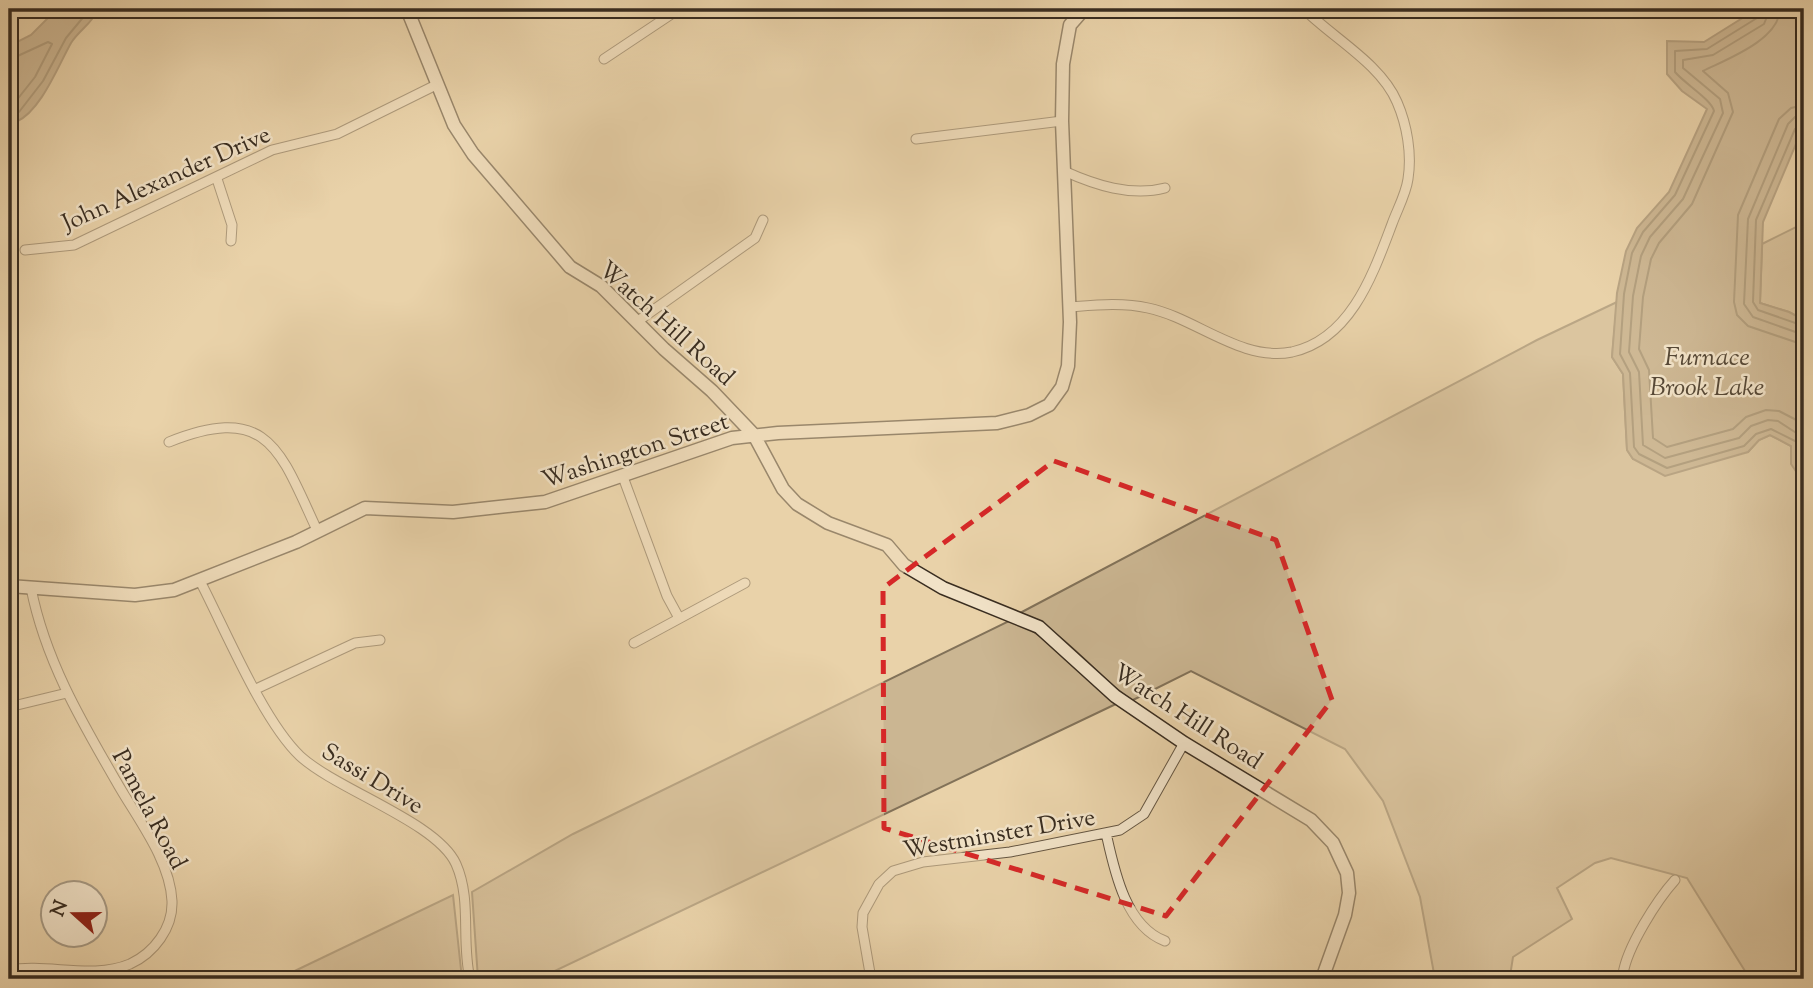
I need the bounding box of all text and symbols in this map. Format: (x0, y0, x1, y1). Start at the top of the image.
street label: John Alexander Drive (55, 119, 276, 242)
street label: Watch Hill Road (590, 254, 741, 395)
water label: Furnace Brook Lake (1650, 340, 1764, 407)
street label: Washington Street (538, 406, 734, 498)
street label: Watch Hill Road (1105, 656, 1269, 779)
street label: Sassi Drive (314, 736, 430, 824)
street label: Pamela Road (102, 744, 194, 876)
street label: Westminster Drive (901, 801, 1098, 869)
north arrow (38, 880, 108, 950)
text: N (45, 897, 76, 921)

